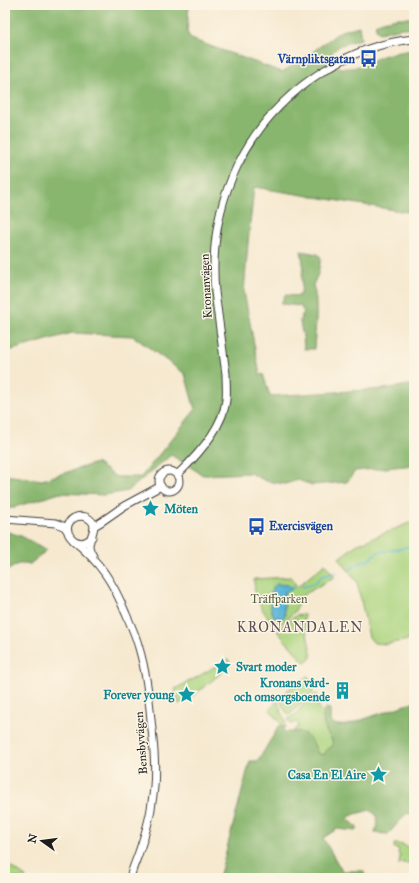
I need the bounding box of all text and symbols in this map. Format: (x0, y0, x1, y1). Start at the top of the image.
bus stop icon: Värnpliktsgatan (358, 49, 378, 69)
place label: Värnpliktsgatan (277, 52, 356, 67)
street label: Kronanvägen (197, 253, 216, 319)
place icon: Möten (141, 499, 161, 519)
place label: Möten (164, 502, 199, 516)
bus stop icon: Exercisvägen (246, 516, 266, 536)
place label: Exercisvägen (269, 519, 333, 534)
park label: Träffparken (250, 592, 308, 606)
district label: KRONANDALEN (237, 619, 363, 636)
place icon: Svart moder (213, 657, 233, 677)
place label: Svart moder (236, 660, 297, 674)
place label: Kronans vård- och omsorgsboende (234, 676, 330, 705)
building icon: Kronans vård- och omsorgsboende (333, 680, 353, 700)
place icon: Forever young (177, 685, 197, 705)
place label: Forever young (103, 688, 174, 703)
street label: Bensbyvägen (132, 711, 151, 775)
place icon: Casa En El Aire (369, 765, 389, 785)
place label: Casa En El Aire (288, 768, 366, 782)
north arrow (22, 821, 62, 861)
text: N (25, 832, 40, 845)

